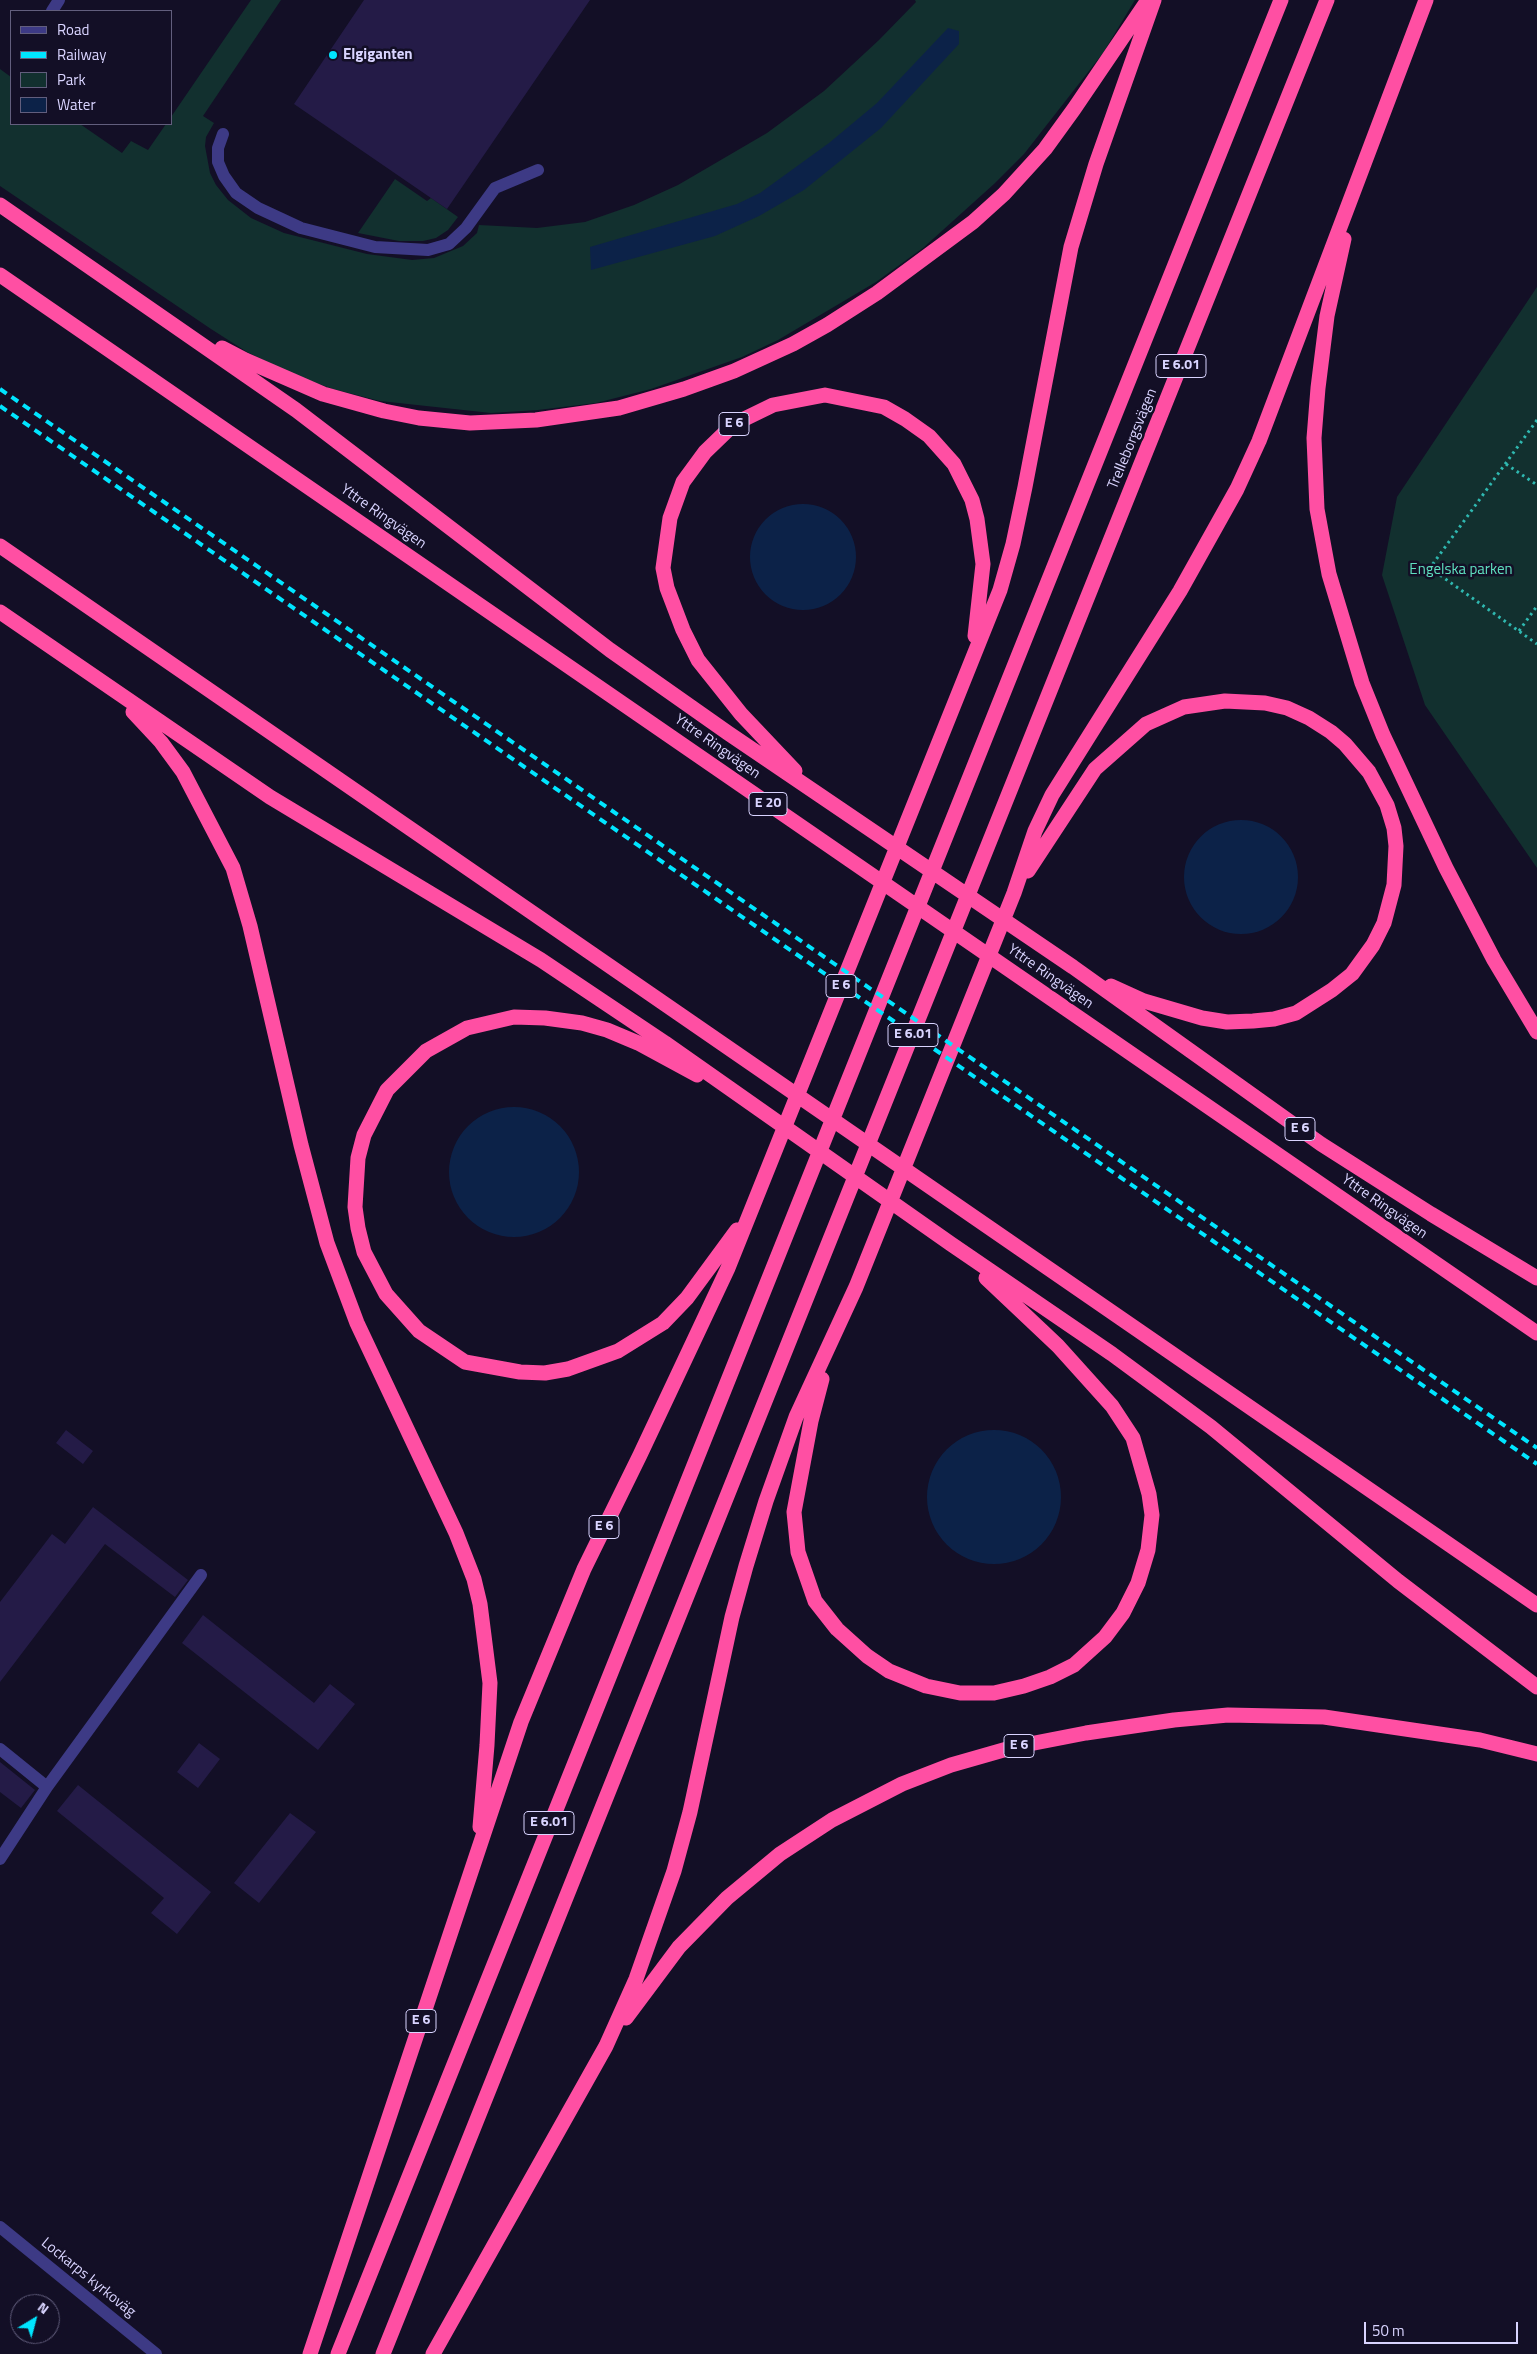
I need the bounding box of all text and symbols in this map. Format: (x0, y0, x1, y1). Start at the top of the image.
legend (10, 10, 172, 125)
text: Road (57, 18, 89, 41)
text: Railway (57, 43, 107, 66)
place label: Elgiganten (343, 46, 413, 64)
marker: Elgiganten (327, 49, 339, 61)
text: Park (57, 68, 86, 91)
text: Water (57, 93, 96, 116)
road number: E 6.01 (1156, 354, 1206, 378)
street label: Trelleborgsvägen (1105, 386, 1161, 492)
road number: E 6 (719, 412, 749, 436)
street label: Yttre Ringvägen (337, 481, 429, 553)
park label: Engelska parken (1409, 561, 1513, 579)
street label: Yttre Ringvägen (671, 711, 763, 783)
road number: E 20 (749, 792, 787, 816)
street label: Yttre Ringvägen (1004, 941, 1096, 1013)
road number: E 6 (826, 974, 856, 998)
road number: E 6.01 (888, 1024, 938, 1046)
road number: E 6 (1285, 1118, 1315, 1140)
street label: Yttre Ringvägen (1338, 1171, 1430, 1243)
road number: E 6 (589, 1515, 619, 1538)
road number: E 6 (1004, 1734, 1034, 1758)
road number: E 6.01 (524, 1812, 574, 1835)
road number: E 6 (406, 2010, 436, 2032)
street label: Lockarps kyrkoväg (37, 2234, 139, 2322)
north arrow (10, 2294, 60, 2344)
text: N (34, 2296, 54, 2319)
scale bar (1367, 2312, 1521, 2344)
text: 50 m (1372, 2319, 1405, 2342)

